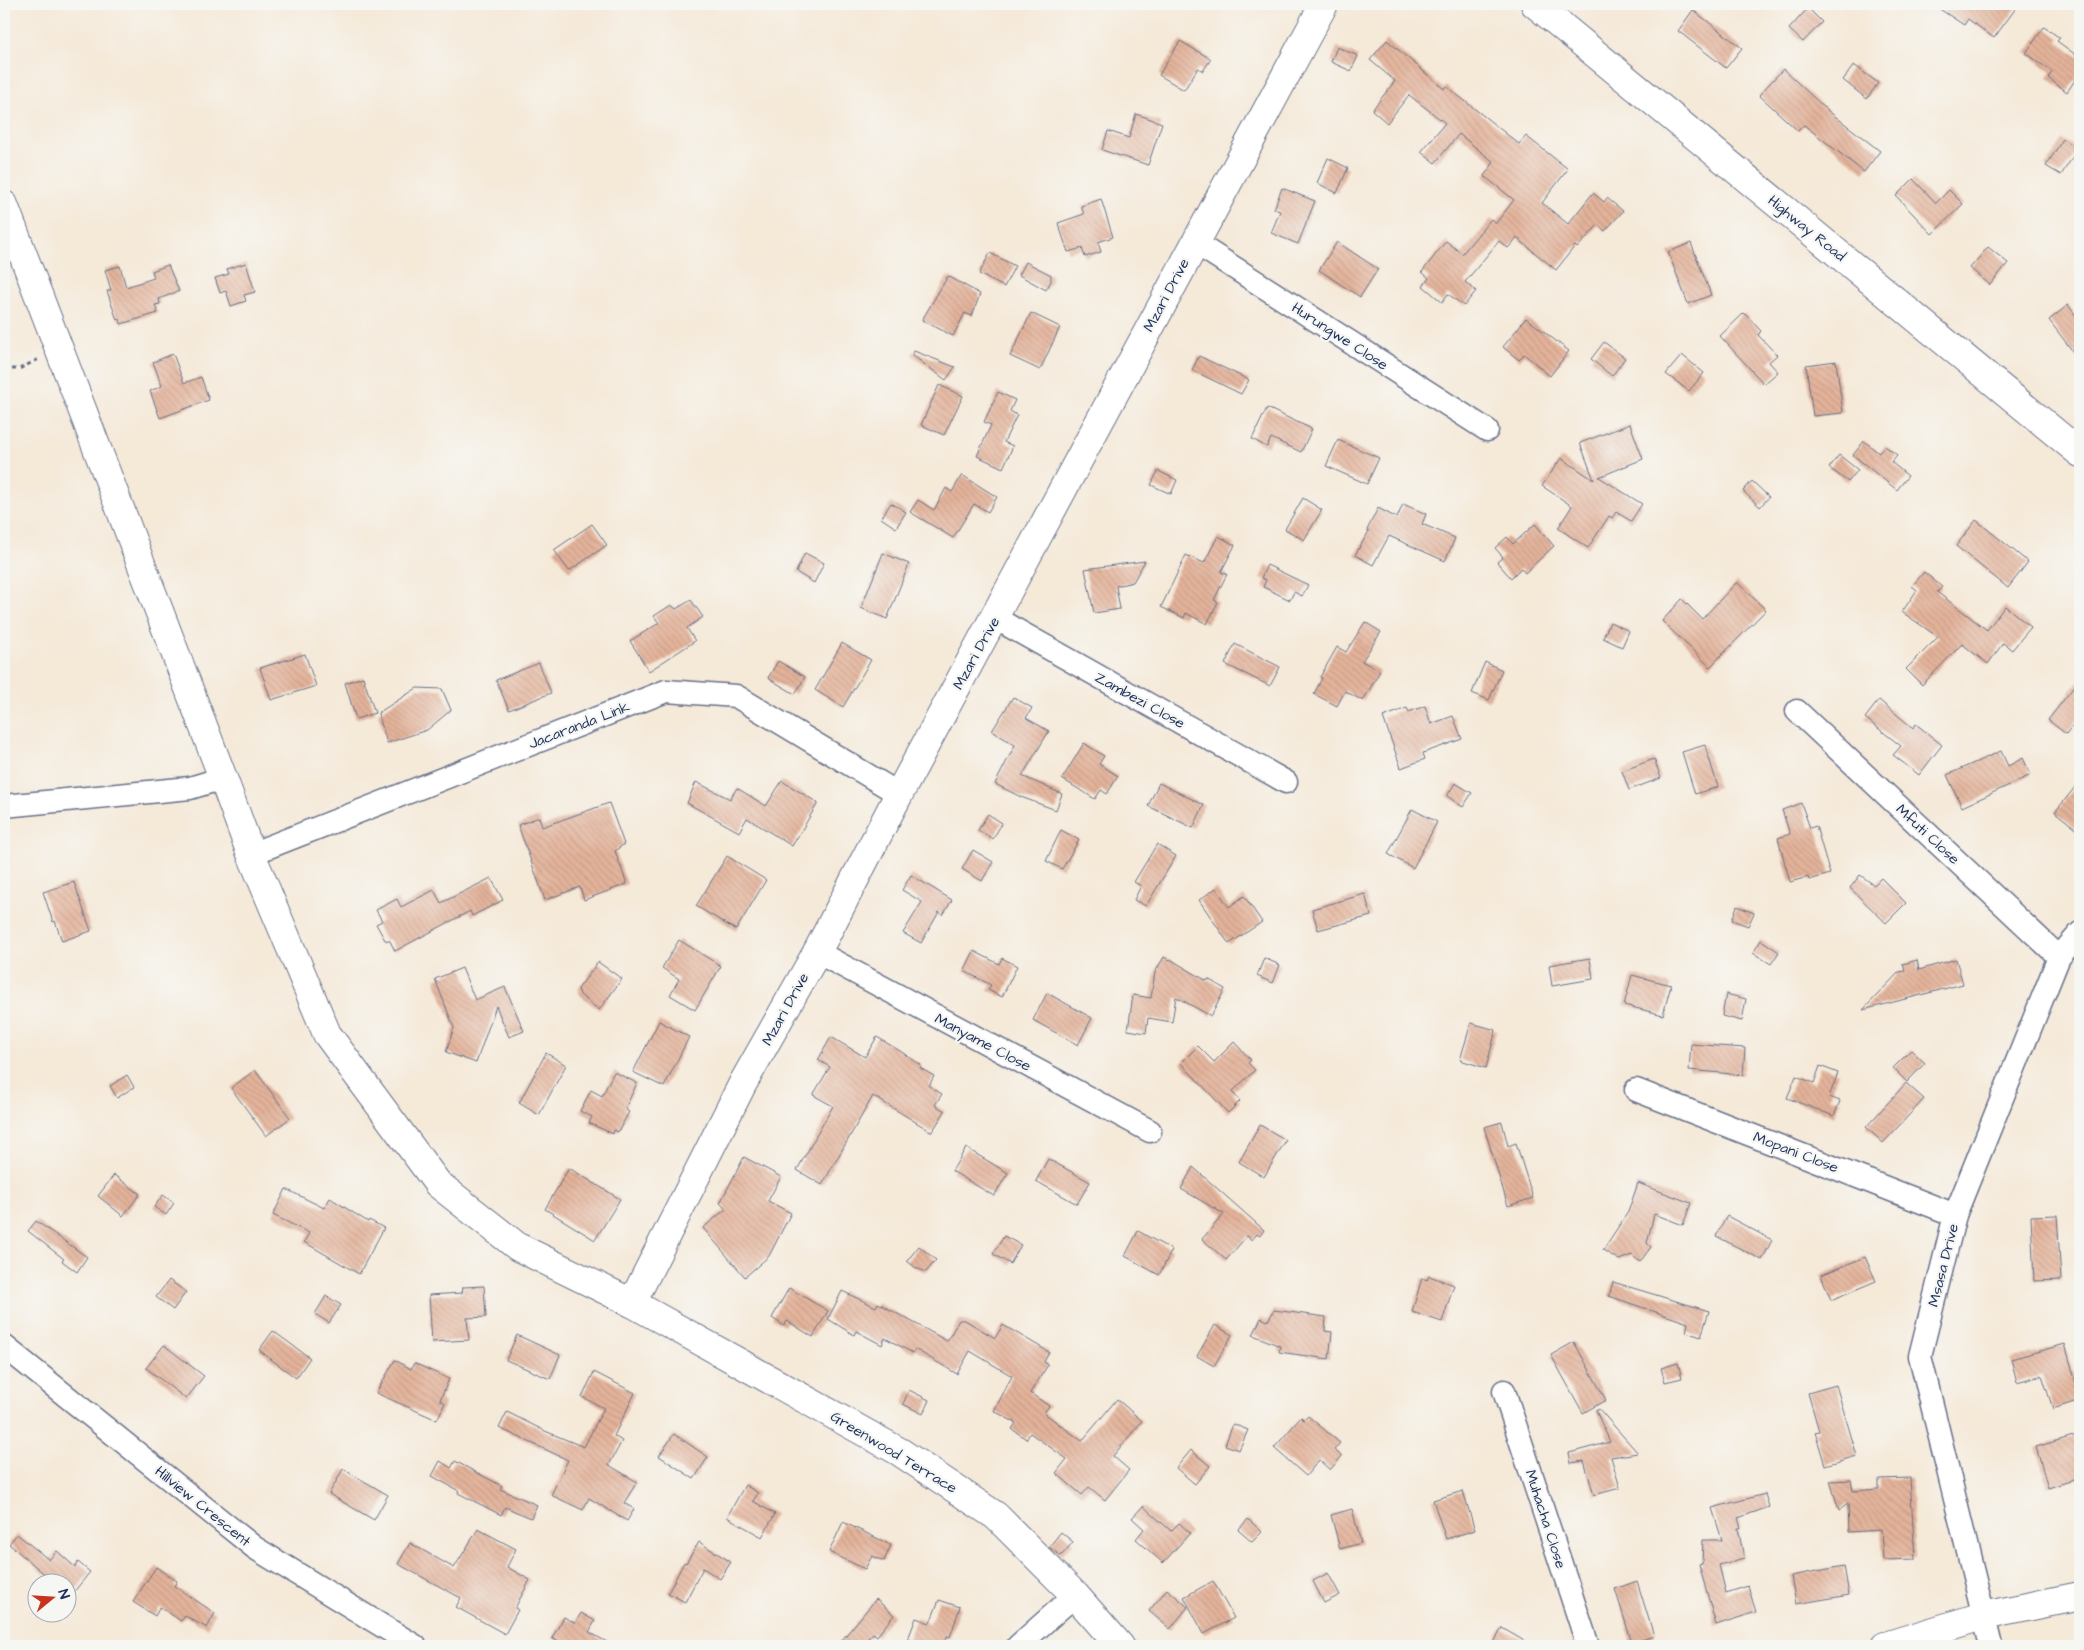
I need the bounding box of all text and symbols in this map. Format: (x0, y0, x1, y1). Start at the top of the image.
street label: Highway Road (1763, 190, 1850, 267)
street label: Mzari Drive (1138, 255, 1195, 336)
street label: Hurungwe Close (1287, 297, 1392, 376)
street label: Mzari Drive (948, 613, 1005, 693)
street label: Zambezi Close (1091, 667, 1189, 734)
street label: Jacaranda Link (526, 697, 633, 754)
street label: Mfuti Close (1891, 799, 1964, 869)
street label: Mzari Drive (757, 969, 814, 1049)
street label: Manyame Close (930, 1008, 1035, 1078)
street label: Mopani Close (1750, 1127, 1841, 1178)
street label: Msasa Drive (1923, 1221, 1964, 1309)
street label: Greenwood Terrace (826, 1406, 961, 1499)
street label: Hillview Crescent (150, 1461, 255, 1552)
street label: Muhacha Close (1520, 1467, 1571, 1571)
north arrow (28, 1572, 78, 1622)
text: N (53, 1587, 74, 1602)

